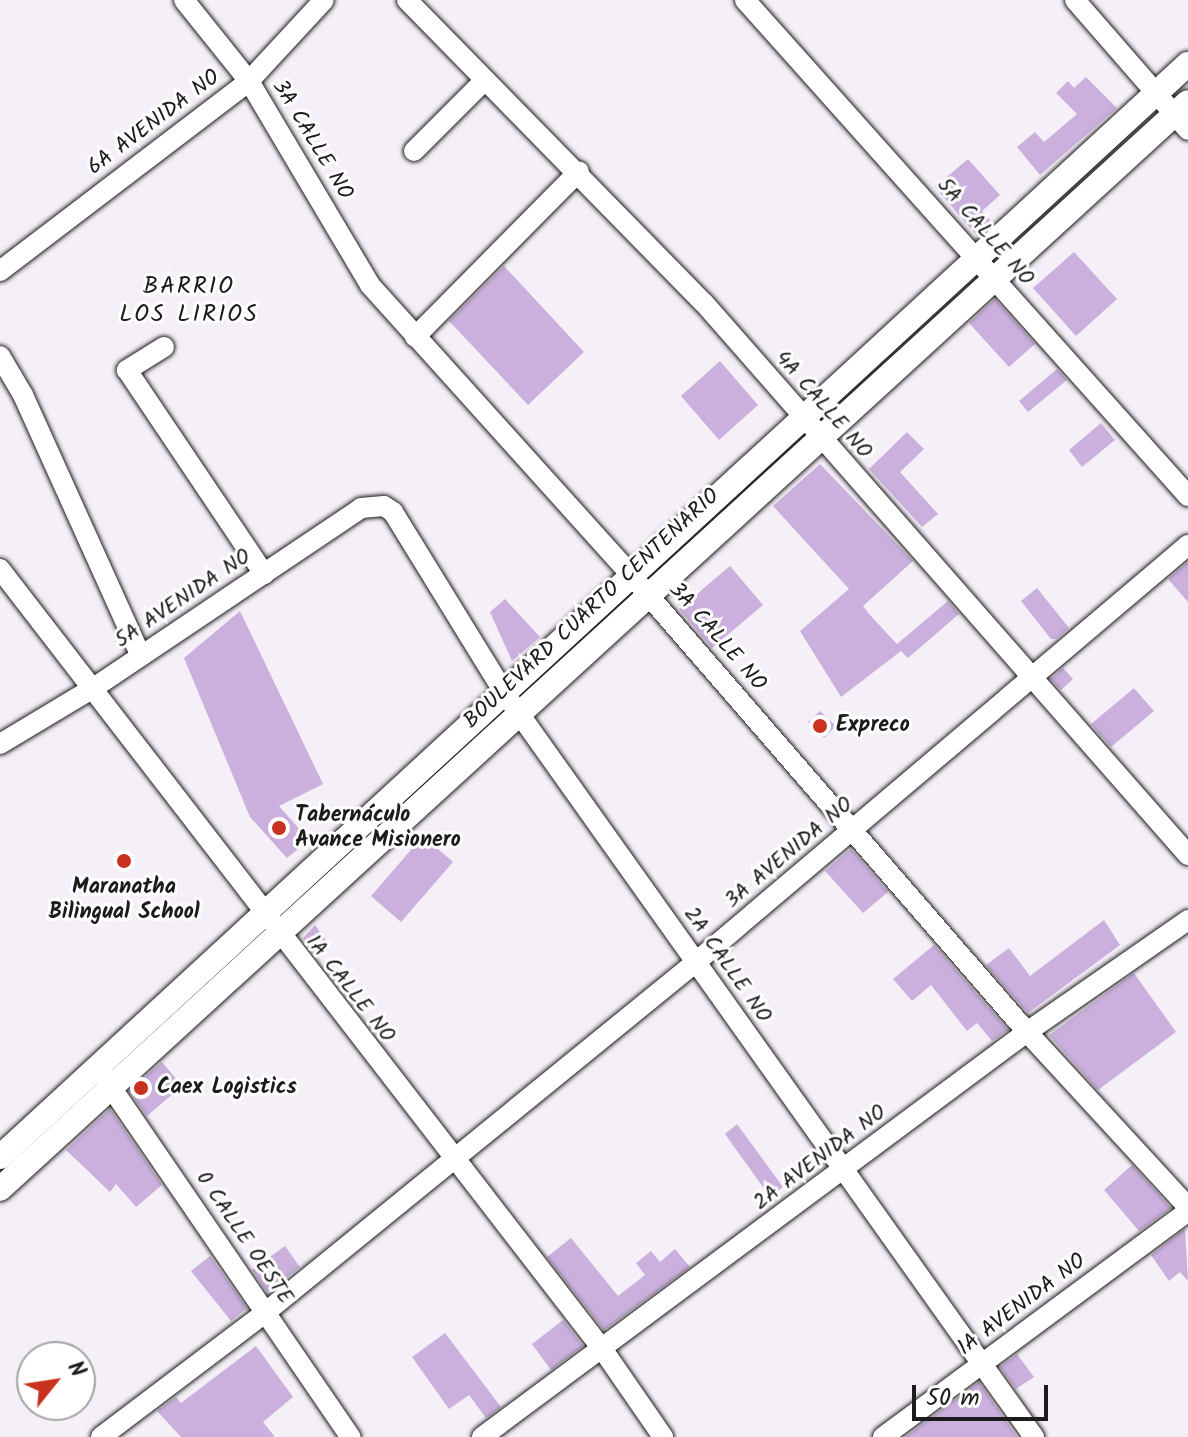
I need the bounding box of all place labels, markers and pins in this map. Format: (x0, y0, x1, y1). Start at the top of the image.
place label: Expreco (836, 713, 910, 739)
marker: Expreco (811, 717, 829, 735)
place label: Tabernáculo Avance Misionero (295, 802, 461, 854)
marker: Tabernáculo Avance Misionero (270, 819, 288, 837)
marker: Maranatha Bilingual School (115, 852, 133, 870)
place label: Maranatha Bilingual School (48, 874, 200, 926)
place label: Caex Logistics (157, 1075, 297, 1101)
marker: Caex Logistics (132, 1079, 150, 1097)

